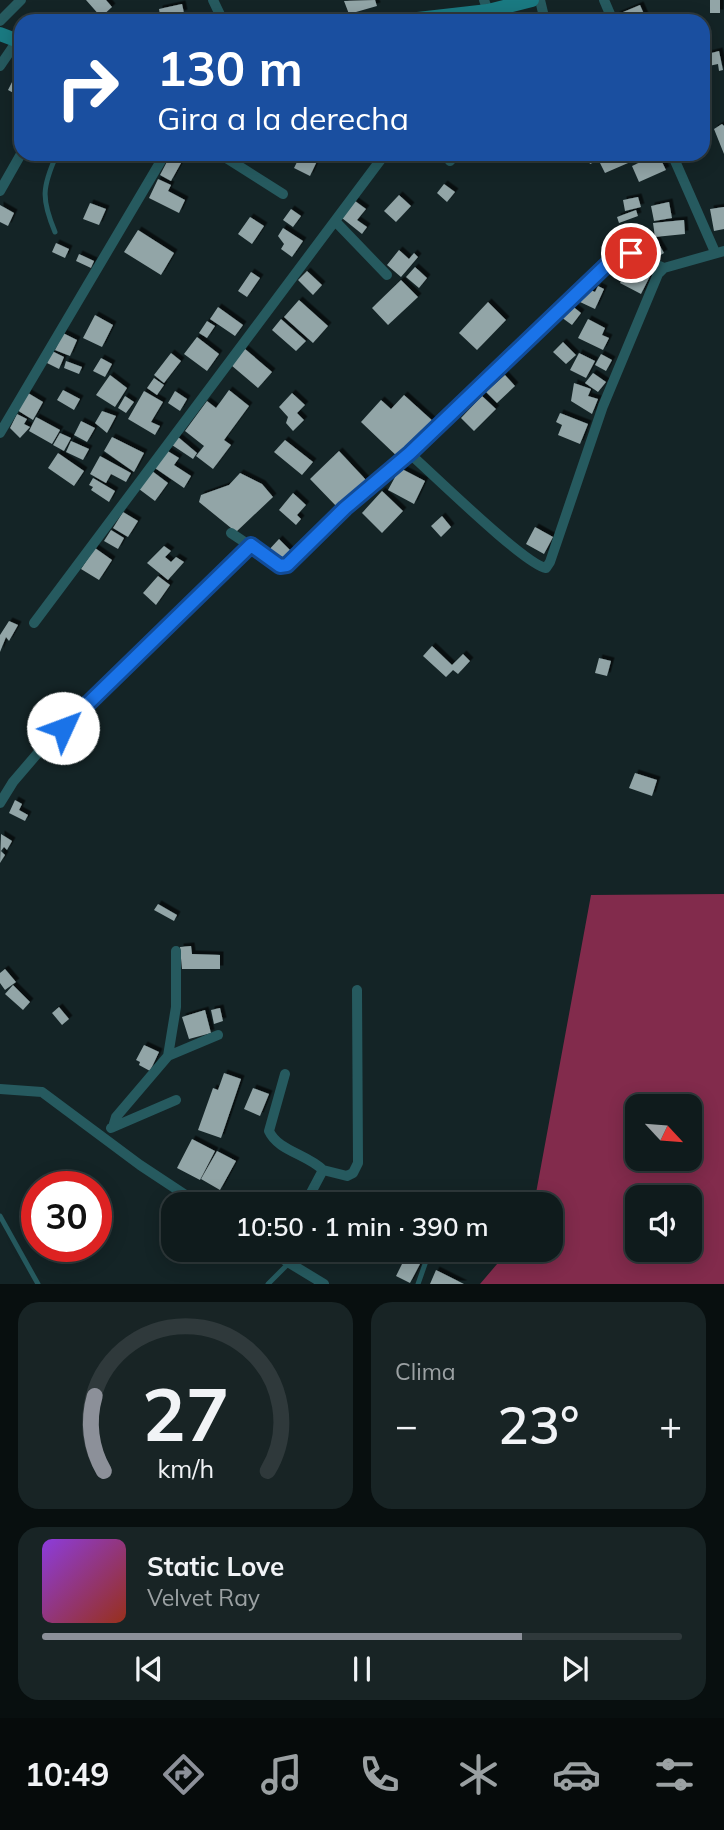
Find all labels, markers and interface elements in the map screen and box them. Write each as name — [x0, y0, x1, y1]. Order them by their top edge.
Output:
text: 130 m — [157, 37, 303, 98]
icon: right — [42, 42, 133, 133]
text: Gira a la derecha — [157, 98, 409, 138]
pin — [601, 223, 661, 283]
icon: arrive — [612, 234, 650, 272]
position arrow — [26, 691, 100, 765]
north arrow — [625, 1094, 702, 1171]
map controls — [625, 1094, 702, 1262]
speed limit sign: 30 — [21, 1171, 112, 1262]
button: sound — [625, 1185, 702, 1262]
text: 10:50 · 1 min · 390 m — [235, 1210, 489, 1243]
text: Clima — [395, 1357, 456, 1386]
text: 27 — [142, 1369, 229, 1460]
text: 23° — [498, 1392, 579, 1457]
text: − — [395, 1401, 418, 1449]
text: + — [659, 1401, 682, 1449]
text: km/h — [157, 1453, 214, 1484]
text: Static Love — [147, 1550, 284, 1583]
text: Velvet Ray — [147, 1583, 260, 1612]
icon: previous — [130, 1650, 168, 1688]
icon: pause — [343, 1650, 381, 1688]
icon: next — [556, 1650, 594, 1688]
icon: directions — [159, 1750, 208, 1799]
icon: music — [257, 1750, 306, 1799]
icon: phone — [355, 1750, 404, 1799]
icon: climate — [454, 1750, 503, 1799]
icon: car — [552, 1750, 601, 1799]
icon: filters — [650, 1750, 699, 1799]
text: 10:49 — [25, 1754, 109, 1794]

